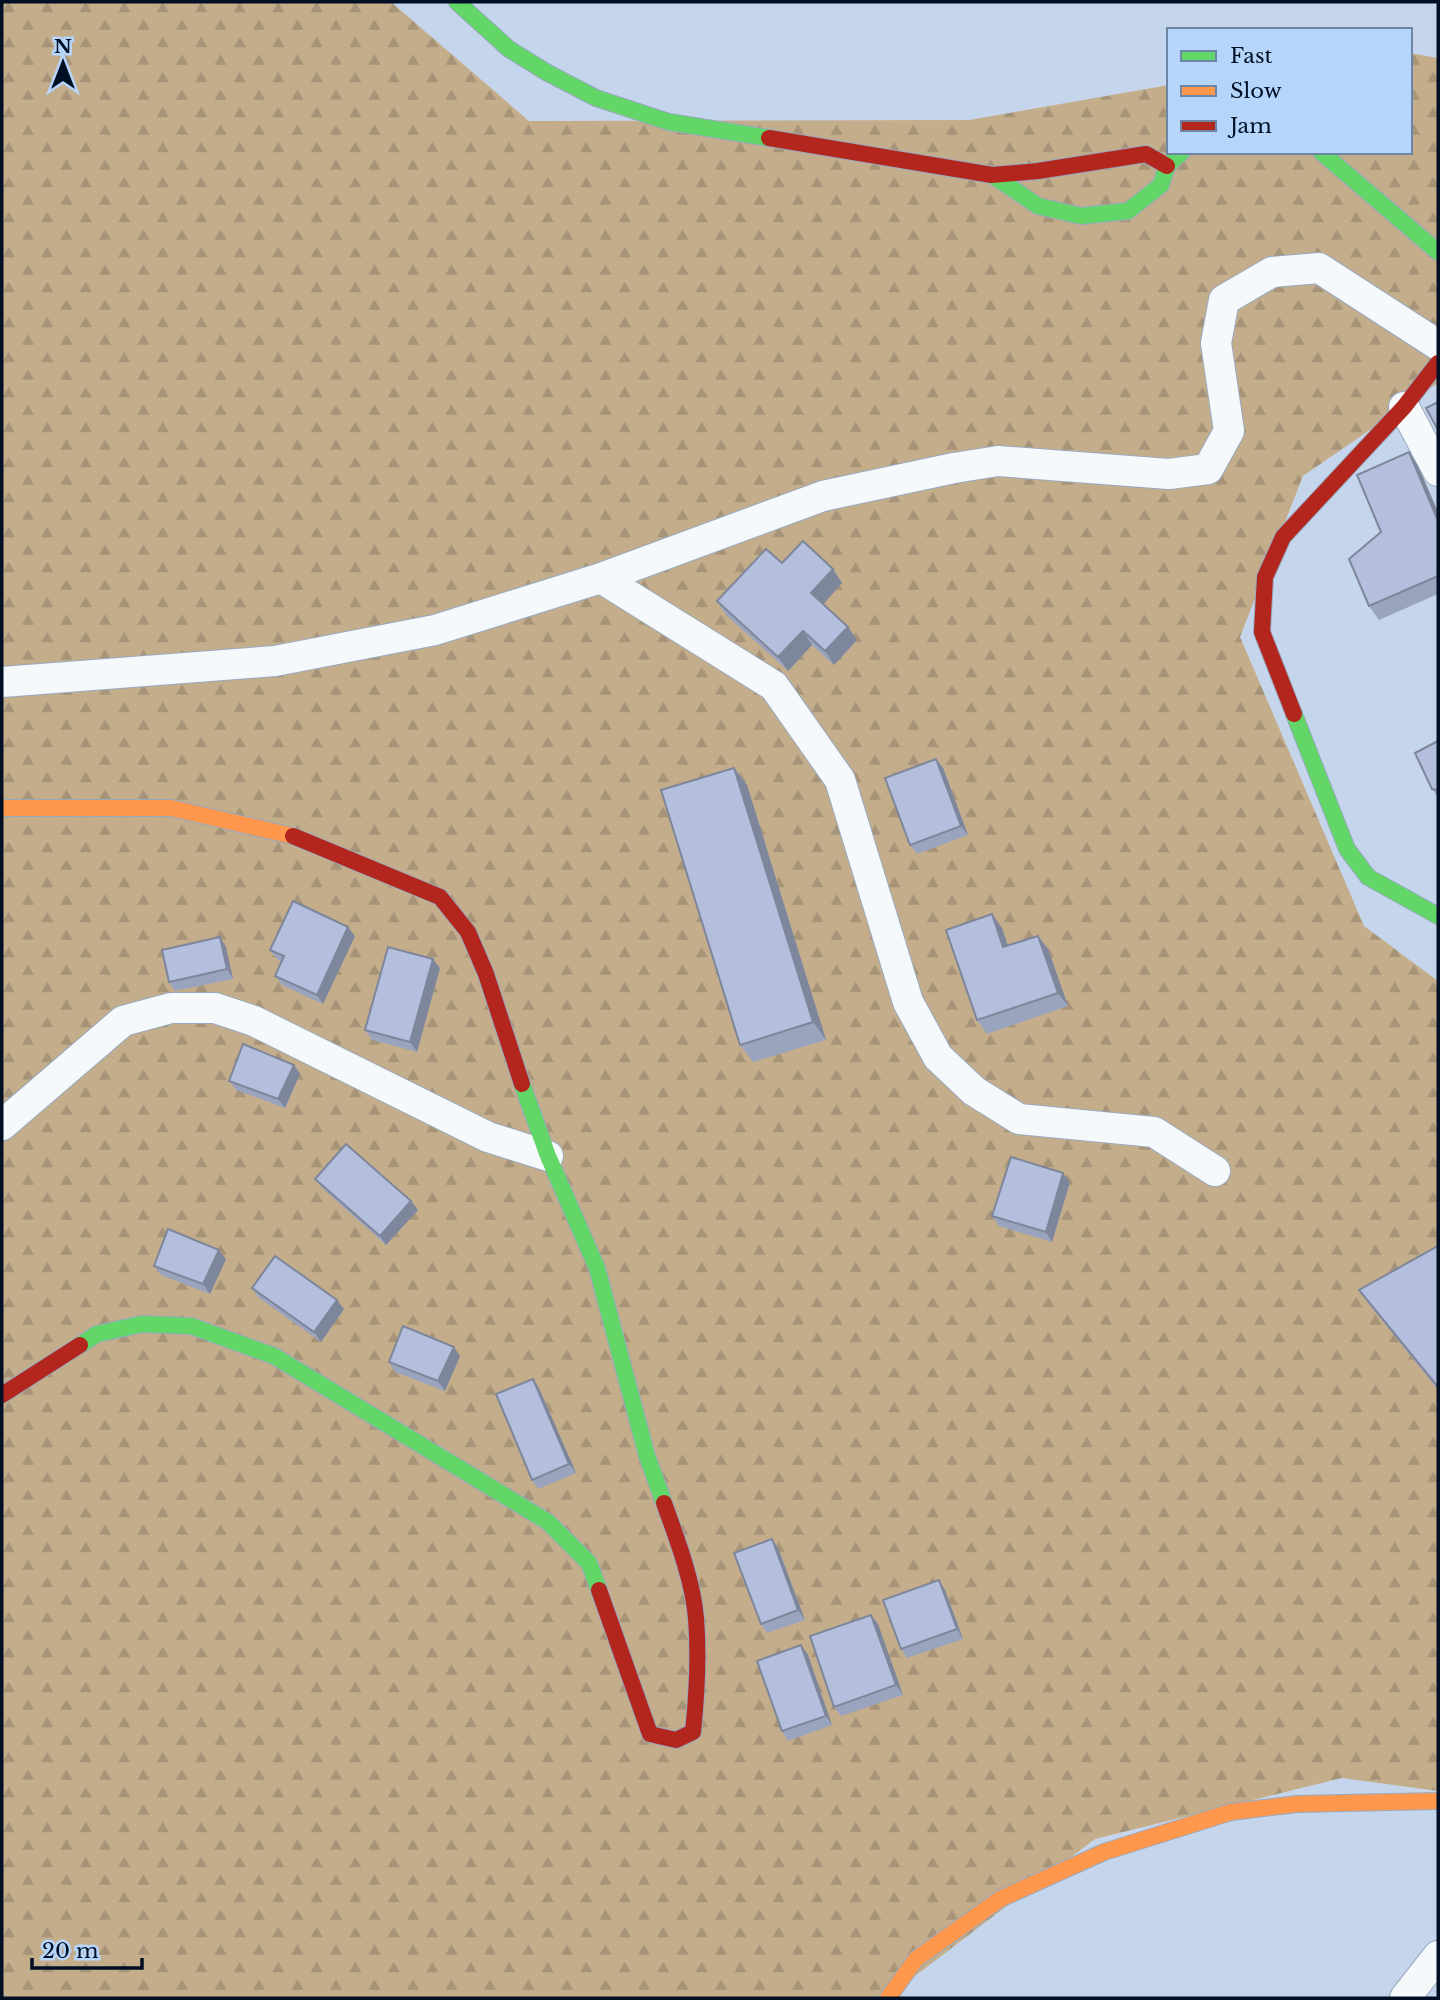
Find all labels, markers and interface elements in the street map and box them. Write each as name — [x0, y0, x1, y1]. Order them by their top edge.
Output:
north arrow — [28, 28, 98, 98]
legend — [1167, 28, 1412, 154]
text: N — [54, 35, 72, 58]
text: Fast — [1230, 43, 1272, 69]
text: Slow — [1230, 78, 1282, 104]
text: Jam — [1227, 113, 1272, 139]
scale bar — [32, 1926, 142, 1970]
text: 20 m — [42, 1938, 99, 1964]

